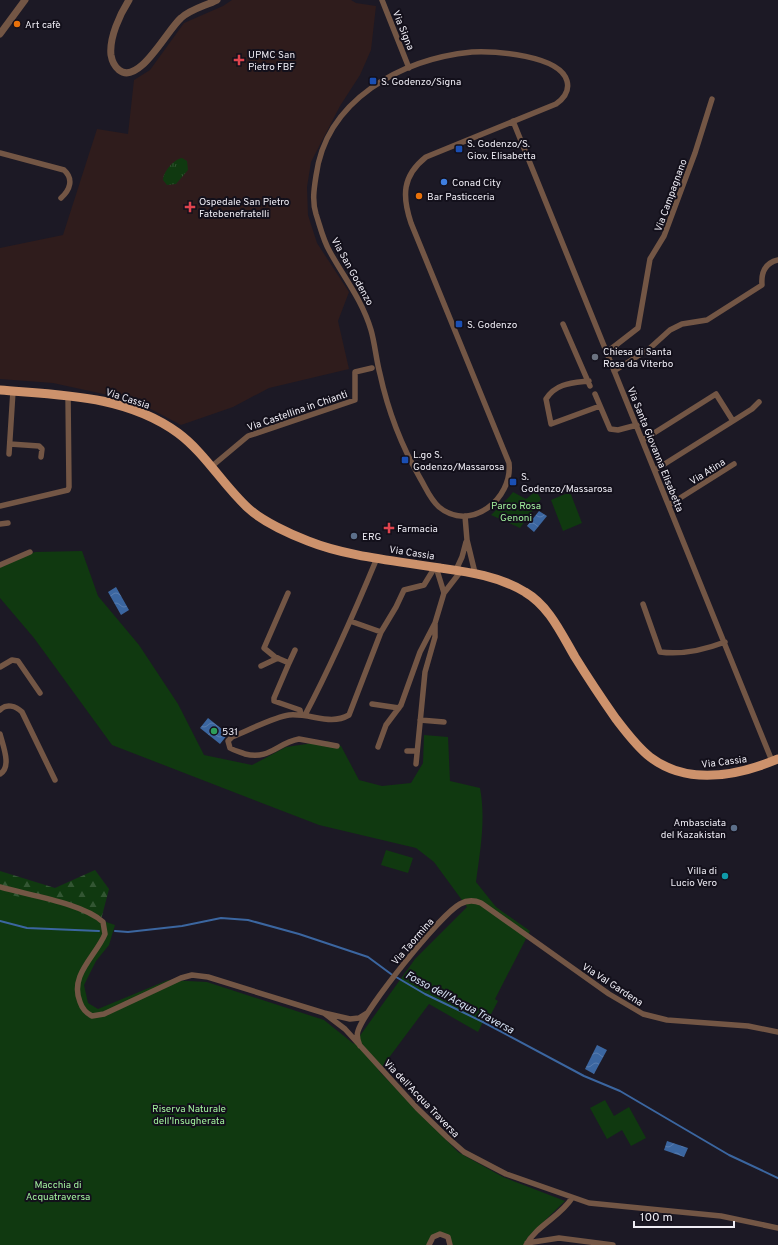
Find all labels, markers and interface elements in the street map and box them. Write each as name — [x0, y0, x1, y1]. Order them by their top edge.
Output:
street label: Via Signa — [389, 9, 416, 52]
marker: Art cafè — [12, 19, 22, 29]
place label: Art cafè — [25, 19, 61, 32]
place label: UPMC San Pietro FBF — [248, 49, 295, 74]
marker: UPMC San Pietro FBF — [233, 54, 245, 66]
marker: S. Godenzo/Signa — [368, 76, 378, 86]
place label: S. Godenzo/Signa — [381, 76, 461, 89]
place label: S. Godenzo/S. Giov. Elisabetta — [467, 138, 536, 163]
marker: S. Godenzo/S. Giov. Elisabetta — [454, 144, 464, 154]
street label: Via Campagnano — [652, 157, 691, 234]
marker: Conad City — [439, 177, 449, 187]
place label: Conad City — [452, 177, 501, 190]
marker: Bar Pasticceria — [414, 191, 424, 201]
place label: Bar Pasticceria — [427, 191, 495, 204]
place label: Ospedale San Pietro Fatebenefratelli — [199, 196, 290, 221]
marker: Ospedale San Pietro Fatebenefratelli — [184, 201, 196, 213]
street label: Via San Godenzo — [328, 235, 376, 308]
marker: S. Godenzo — [454, 319, 464, 329]
place label: S. Godenzo — [467, 319, 518, 332]
place label: Chiesa di Santa Rosa da Viterbo — [603, 346, 674, 371]
marker: Chiesa di Santa Rosa da Viterbo — [590, 352, 600, 362]
street label: Via Santa Giovanna Elisabetta — [624, 385, 686, 514]
street label: Via Cassia — [104, 386, 151, 413]
street label: Via Castellina in Chianti — [246, 388, 349, 435]
place label: L.go S. Godenzo/Massarosa — [413, 449, 504, 474]
marker: L.go S. Godenzo/Massarosa — [400, 455, 410, 465]
street label: Via Atina — [687, 456, 728, 488]
place label: S. Godenzo/Massarosa — [521, 471, 612, 496]
marker: S. Godenzo/Massarosa — [508, 477, 518, 487]
park label: Parco Rosa Genoni — [491, 500, 541, 525]
marker: Farmacia — [384, 523, 394, 533]
place label: Farmacia — [397, 523, 438, 536]
marker: ERG — [349, 531, 359, 541]
place label: ERG — [362, 531, 381, 544]
street label: Via Cassia — [388, 543, 435, 563]
marker: 531 — [209, 726, 219, 736]
place label: 531 — [222, 726, 238, 739]
street label: Via Cassia — [701, 753, 748, 772]
place label: Ambasciata del Kazakistan — [661, 817, 726, 842]
marker: Ambasciata del Kazakistan — [729, 823, 739, 833]
place label: Villa di Lucio Vero — [670, 865, 717, 890]
marker: Villa di Lucio Vero — [720, 871, 730, 881]
street label: Via Taormina — [389, 916, 437, 968]
street label: Via Val Gardena — [579, 961, 645, 1010]
water label: Fosso dell'Acqua Traversa — [403, 968, 517, 1038]
street label: Via dell'Acqua Traversa — [380, 1057, 462, 1141]
park label: Riserva Naturale dell'Insugherata — [152, 1103, 226, 1128]
park label: Macchia di Acquatraversa — [26, 1179, 90, 1204]
scale bar — [634, 1203, 734, 1229]
text: 100 m — [640, 1210, 673, 1226]

